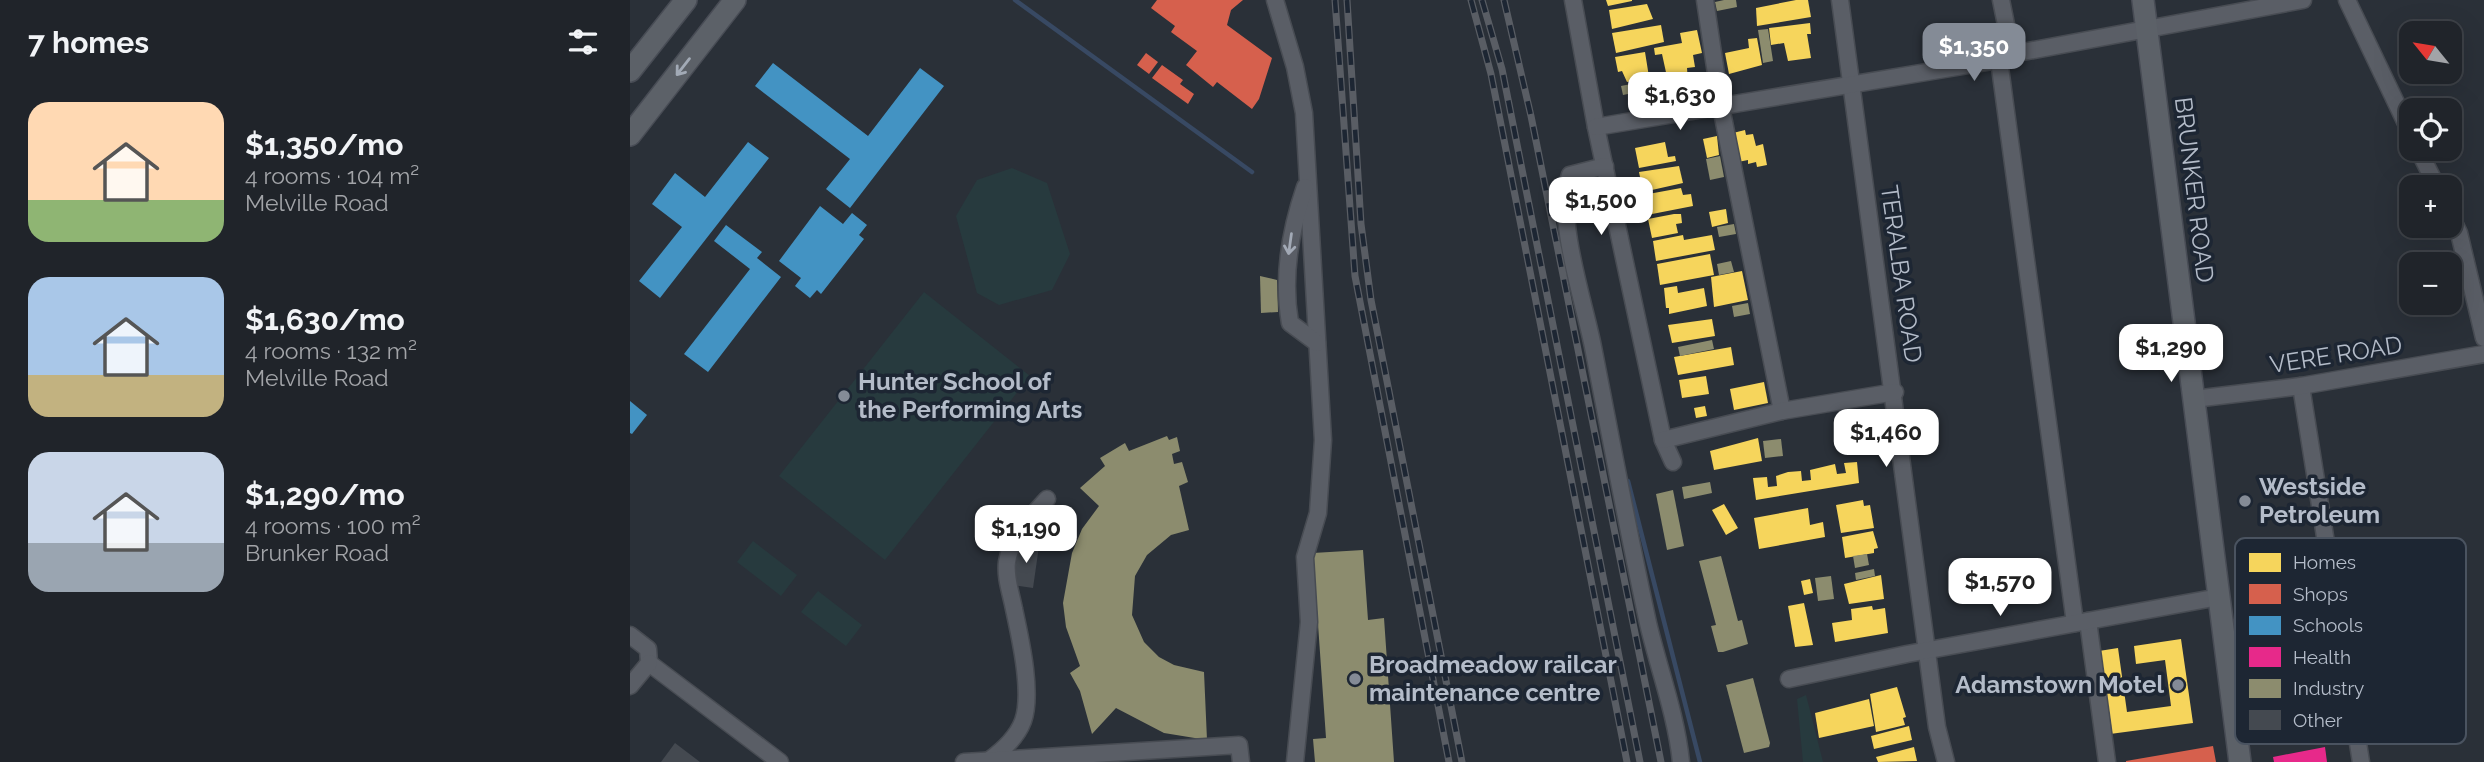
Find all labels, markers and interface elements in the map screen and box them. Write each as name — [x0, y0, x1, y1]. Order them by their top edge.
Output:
north arrow — [2399, 21, 2462, 84]
map controls — [2399, 21, 2462, 315]
icon: filters — [564, 23, 602, 61]
pin: $1,350 — [1917, 24, 2031, 83]
text: 7 homes — [28, 25, 149, 60]
text: $1,350 — [1939, 32, 2009, 59]
one-way arrow — [676, 57, 691, 75]
pin: $1,630 — [1623, 72, 1737, 132]
text: $1,630 — [1644, 81, 1716, 108]
street label: BRUNKER ROAD — [2169, 96, 2220, 284]
button: locate — [2399, 98, 2462, 161]
text: $1,350/mo — [245, 127, 403, 162]
icon: home — [84, 130, 168, 214]
text: 4 rooms · 104 m² — [245, 162, 419, 189]
button: + — [2399, 175, 2462, 238]
pin: $1,500 — [1544, 177, 1658, 237]
street label: TERALBA ROAD — [1875, 183, 1928, 364]
text: $1,500 — [1565, 186, 1637, 213]
text: Melville Road — [245, 189, 389, 216]
one-way arrow — [1284, 232, 1297, 255]
button: − — [2399, 252, 2462, 315]
text: $1,630/mo — [245, 302, 405, 337]
icon: home — [84, 305, 168, 389]
pin: $1,290 — [2114, 324, 2228, 384]
street label: VERE ROAD — [2268, 330, 2404, 379]
text: $1,290 — [2135, 333, 2207, 360]
text: 4 rooms · 132 m² — [245, 337, 417, 364]
text: Melville Road — [245, 364, 389, 391]
place label: Hunter School of the Performing Arts — [858, 367, 1083, 424]
marker: Hunter School of the Performing Arts — [836, 388, 852, 404]
pin: $1,460 — [1829, 410, 1943, 469]
text: $1,460 — [1850, 418, 1922, 445]
place label: Westside Petroleum — [2259, 472, 2380, 529]
text: $1,290/mo — [245, 477, 405, 512]
icon: home — [84, 480, 168, 564]
marker: Westside Petroleum — [2237, 493, 2253, 509]
pin: $1,190 — [969, 505, 1083, 565]
text: 4 rooms · 100 m² — [245, 512, 421, 539]
text: $1,190 — [991, 514, 1061, 541]
legend — [2235, 538, 2466, 744]
text: Brunker Road — [245, 539, 389, 566]
text: Homes — [2293, 551, 2356, 573]
pin: $1,570 — [1943, 558, 2057, 618]
text: $1,570 — [1964, 567, 2036, 594]
text: Shops — [2293, 583, 2348, 605]
text: Schools — [2293, 614, 2363, 636]
text: Health — [2293, 646, 2351, 668]
place label: Broadmeadow railcar maintenance centre — [1369, 650, 1617, 707]
place label: Adamstown Motel — [1955, 670, 2164, 699]
marker: Broadmeadow railcar maintenance centre — [1347, 671, 1363, 687]
marker: Adamstown Motel — [2170, 677, 2186, 693]
text: Industry — [2293, 677, 2364, 699]
text: Other — [2293, 709, 2343, 731]

